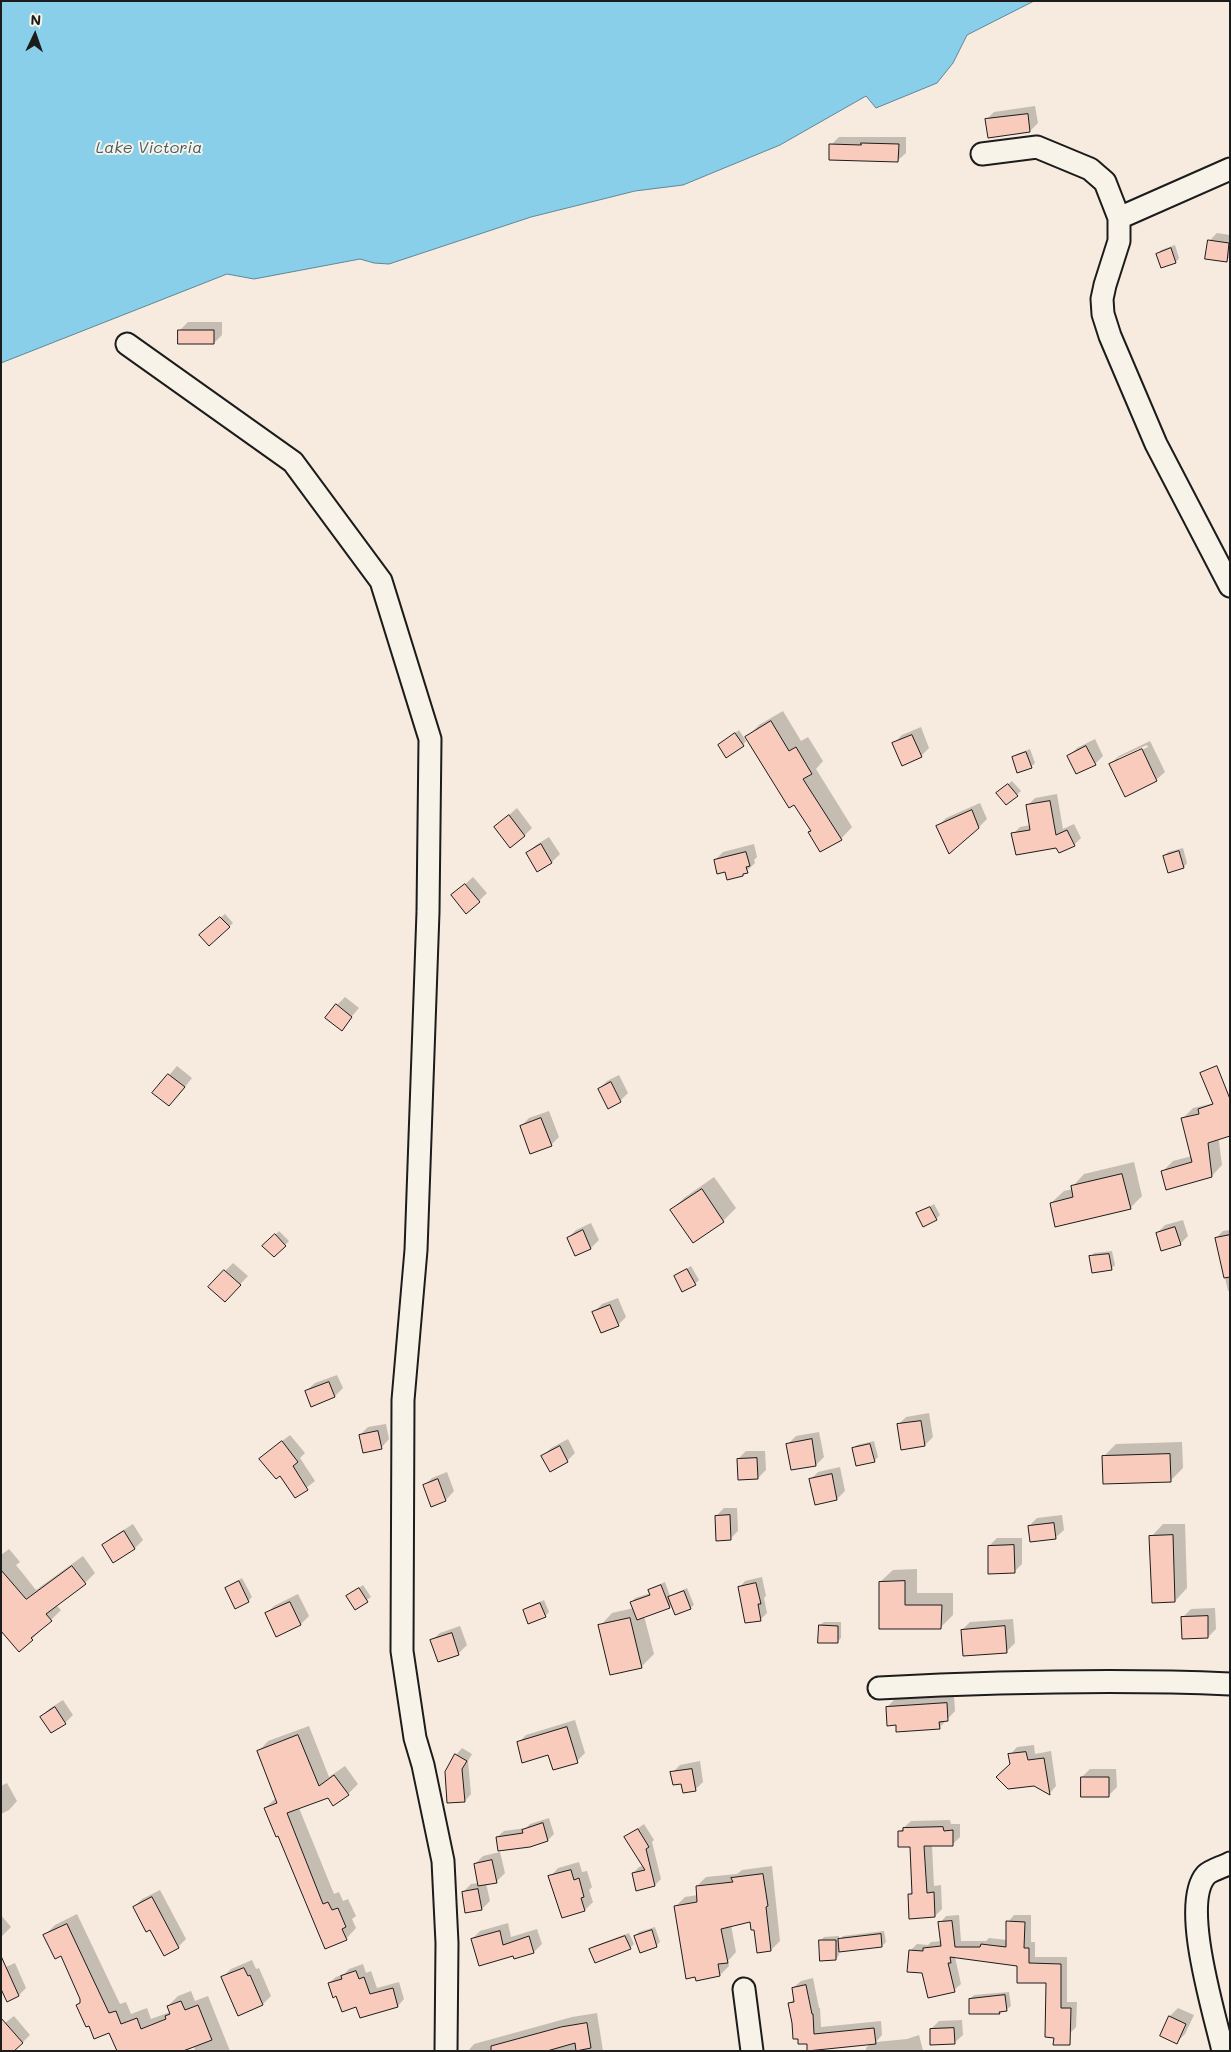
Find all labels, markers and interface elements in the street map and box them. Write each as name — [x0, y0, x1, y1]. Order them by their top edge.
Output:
north arrow — [10, 10, 60, 60]
text: N — [30, 10, 42, 29]
water label: Lake Victoria — [96, 138, 202, 158]

